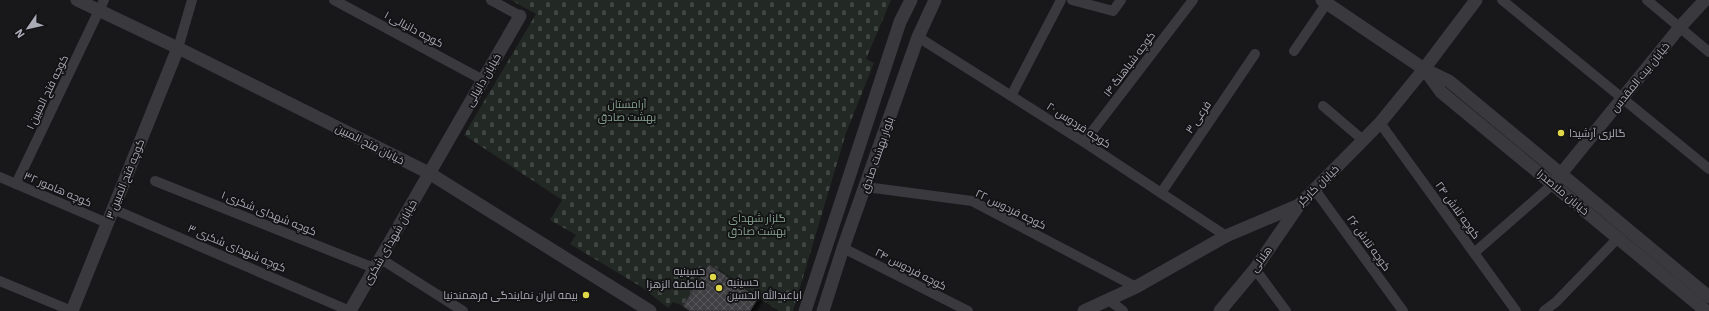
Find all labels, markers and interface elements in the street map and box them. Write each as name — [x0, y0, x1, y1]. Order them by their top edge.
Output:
north arrow — [8, 8, 48, 48]
street label: کوچه دانیالی ۱ — [382, 8, 446, 50]
text: N — [12, 26, 28, 41]
street label: کوچه شباهنگ ۱۴ — [1100, 28, 1158, 99]
street label: خیابان بیت المقدس — [1607, 39, 1673, 115]
street label: خیابان دانیالی — [462, 51, 504, 109]
street label: کوچه فتح المبین ۱ — [23, 52, 72, 132]
park label: آرامستان بهشت صادق — [598, 97, 656, 124]
street label: فرعی ۳ — [1182, 98, 1214, 136]
street label: کوچه فردوس ۲۰ — [1044, 99, 1114, 151]
street label: بلوار بهشت صادق — [857, 115, 897, 195]
street label: خیابان فتح المبین — [333, 121, 407, 168]
place label: گالری آرشیدا — [1569, 126, 1625, 140]
marker: گالری آرشیدا — [1556, 128, 1566, 138]
street label: کوچه فتح المبین ۳ — [103, 137, 148, 222]
street label: خیابان کارگر — [1294, 162, 1342, 209]
street label: خیابان ملاصدرا — [1534, 166, 1592, 218]
street label: کوچه هامور ۳۲ — [22, 168, 94, 210]
street label: کوچه تلاش ۲۴ — [1432, 179, 1484, 242]
street label: کوچه فردوس ۲۲ — [973, 186, 1049, 232]
street label: کوچه شهدای شکری ۱ — [219, 188, 319, 239]
street label: خیابان شهدای شکری — [360, 197, 420, 287]
park label: گلزار شهدای بهشت صادق — [728, 211, 786, 238]
street label: کوچه تلاش ۲۶ — [1344, 212, 1394, 274]
street label: کوچه شهدای شکری ۳ — [186, 221, 288, 275]
street label: هلالی — [1247, 243, 1275, 275]
street label: کوچه فردوس ۲۴ — [873, 245, 949, 293]
place label: حسینیه فاطمة الزهزا — [646, 264, 705, 291]
marker: حسینیه فاطمة الزهزا — [708, 272, 718, 282]
place label: حسینیه اباعبدالله الحسین — [727, 275, 802, 302]
marker: حسینیه اباعبدالله الحسین — [714, 283, 724, 293]
place label: بیمه ایران نمایندگی فرهمندنیا — [443, 288, 578, 302]
marker: بیمه ایران نمایندگی فرهمندنیا — [581, 290, 591, 300]

